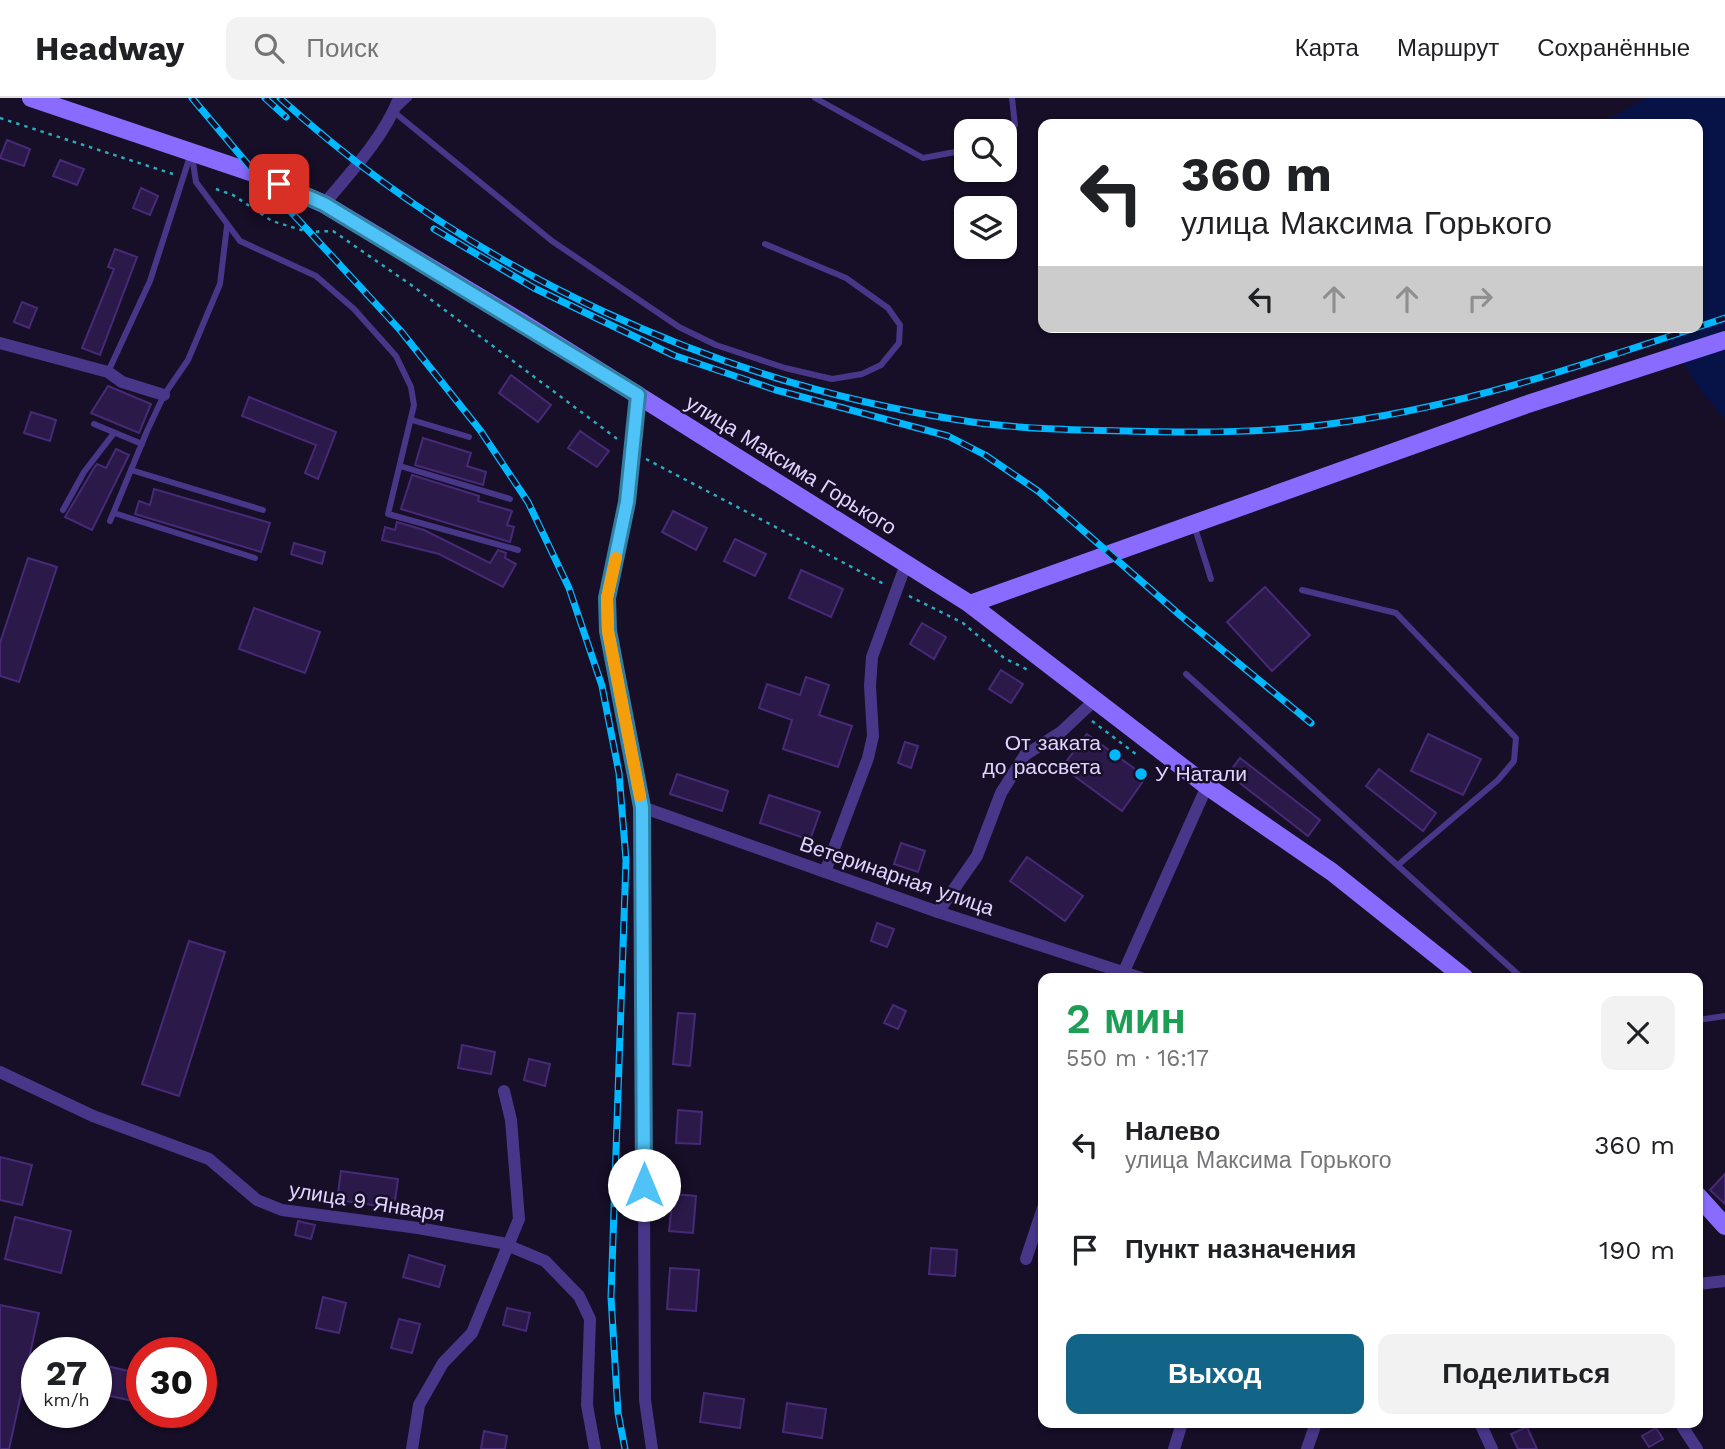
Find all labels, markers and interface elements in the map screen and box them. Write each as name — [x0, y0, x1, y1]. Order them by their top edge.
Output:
search box — [226, 17, 716, 80]
text: Headway — [35, 29, 184, 68]
icon: search — [250, 29, 288, 67]
text: Поиск — [306, 33, 378, 63]
text: Карта — [1295, 34, 1359, 62]
text: Маршрут — [1397, 34, 1499, 62]
text: Сохранённые — [1537, 34, 1690, 62]
map controls — [954, 119, 1017, 259]
button: search — [954, 119, 1017, 182]
text: 360 m — [1181, 145, 1332, 203]
icon: left — [1066, 147, 1157, 238]
pin — [249, 154, 309, 214]
icon: arrive — [260, 165, 298, 203]
button: layers — [954, 196, 1017, 259]
text: улица Максима Горького — [1181, 204, 1552, 242]
icon: left — [1242, 280, 1280, 318]
icon: ahead — [1315, 280, 1353, 318]
icon: ahead — [1388, 280, 1426, 318]
icon: right — [1461, 280, 1499, 318]
street label: улица Максима Горького — [681, 389, 901, 540]
place label: От заката до рассвета — [983, 730, 1101, 779]
marker: От заката до рассвета — [1107, 747, 1123, 763]
place label: У Натали — [1155, 761, 1247, 786]
marker: У Натали — [1133, 766, 1149, 782]
street label: Ветеринарная улица — [797, 831, 998, 921]
text: 2 мин — [1066, 994, 1186, 1043]
button: close — [1601, 996, 1675, 1070]
text: 550 m · 16:17 — [1066, 1045, 1209, 1072]
text: Налево — [1125, 1116, 1220, 1146]
icon: left — [1066, 1126, 1104, 1164]
text: 360 m — [1594, 1130, 1675, 1160]
text: улица Максима Горького — [1125, 1147, 1392, 1174]
position arrow — [607, 1148, 681, 1222]
street label: улица 9 Января — [287, 1177, 447, 1226]
icon: arrive — [1066, 1231, 1104, 1269]
text: Пункт назначения — [1125, 1234, 1356, 1264]
text: 190 m — [1599, 1235, 1675, 1265]
button: Выход — [1066, 1334, 1364, 1414]
button: Поделиться — [1378, 1334, 1675, 1414]
speed limit sign: 30 — [126, 1337, 217, 1428]
text: 27 — [46, 1352, 87, 1394]
text: km/h — [43, 1389, 90, 1410]

